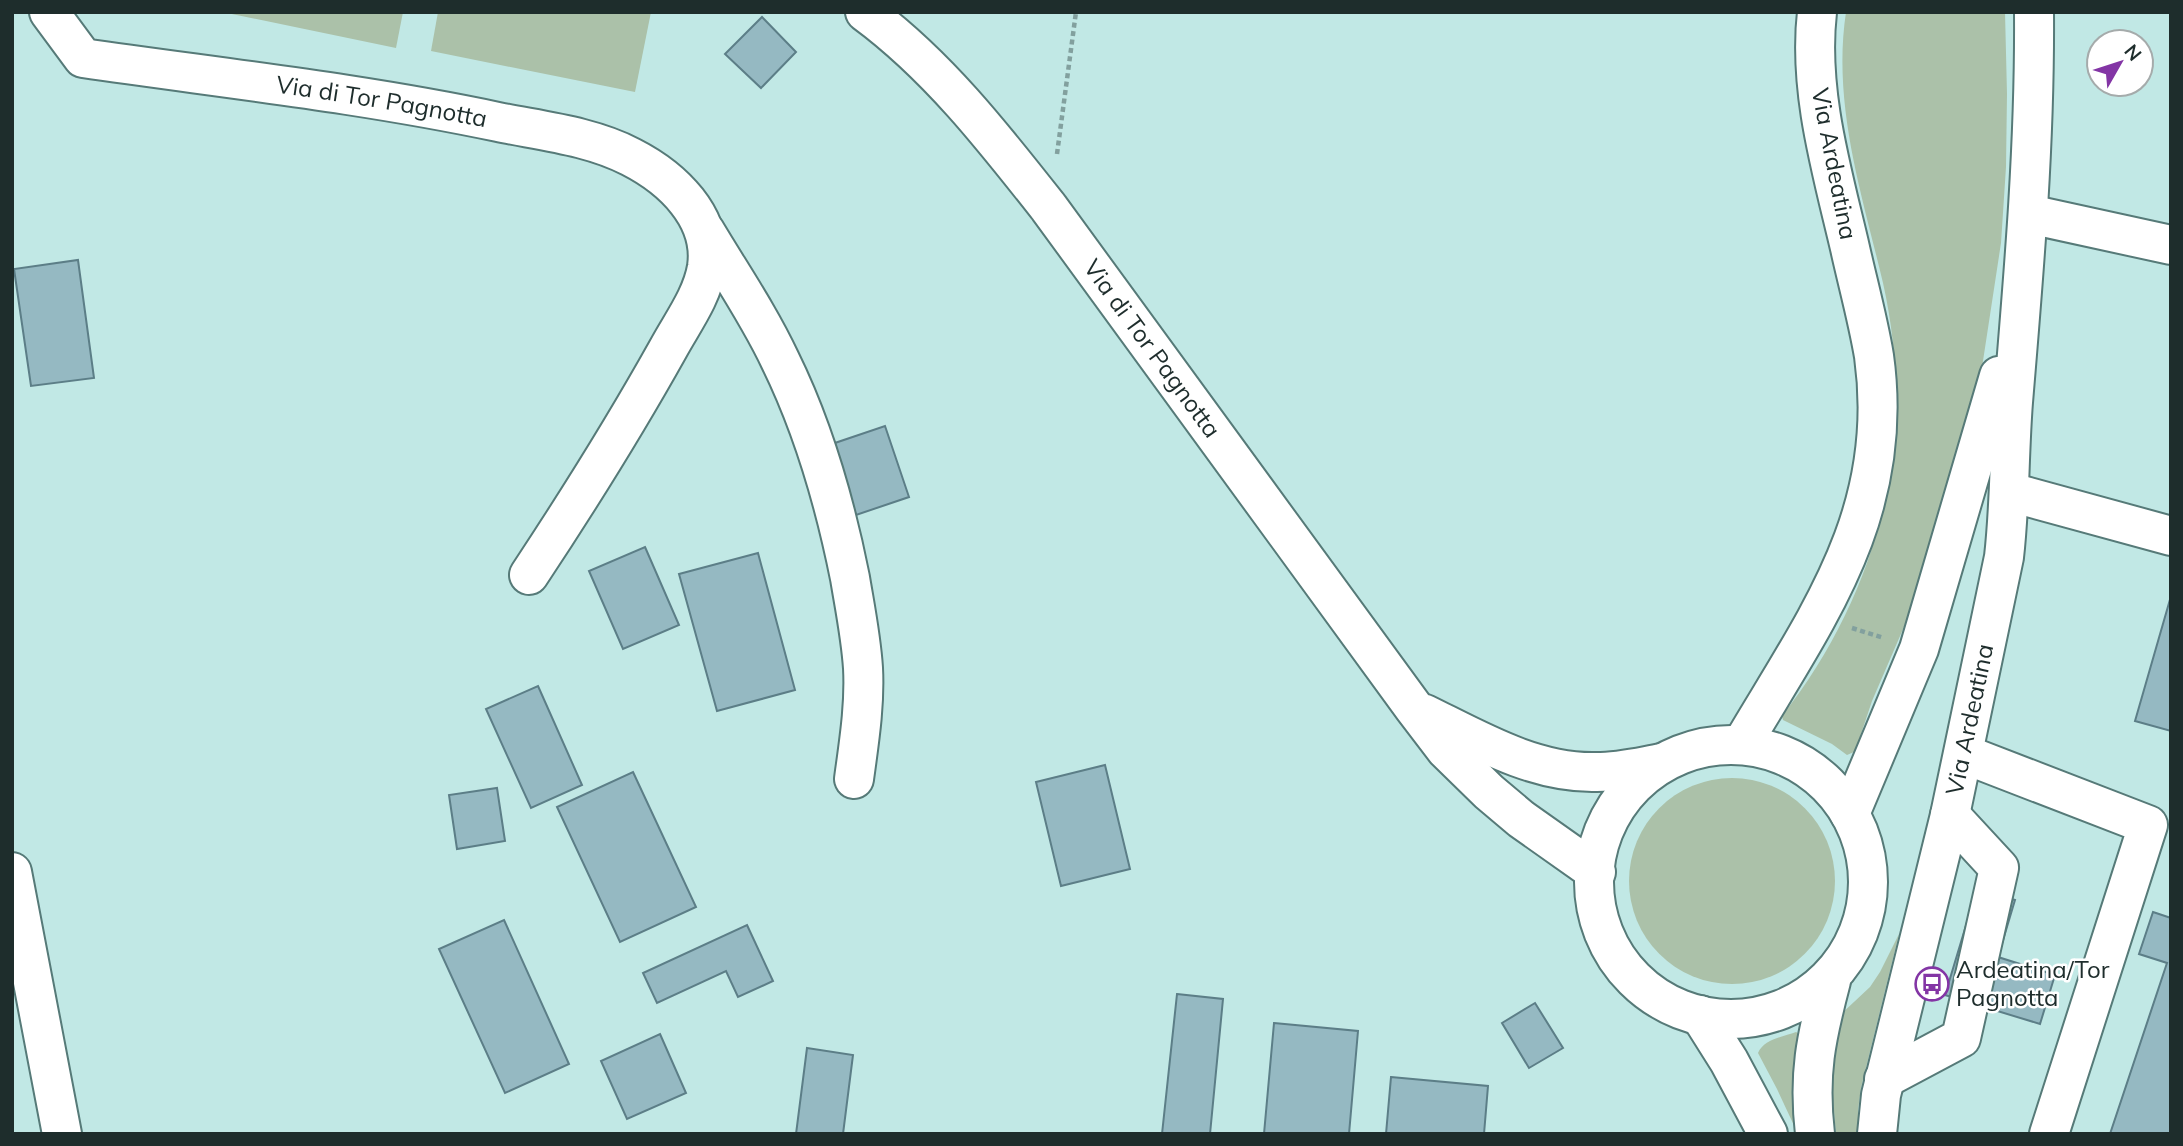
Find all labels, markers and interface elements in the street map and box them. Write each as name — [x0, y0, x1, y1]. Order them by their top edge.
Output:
north arrow — [2085, 28, 2155, 98]
text: N — [2119, 39, 2147, 65]
street label: Via di Tor Pagnotta — [274, 69, 490, 133]
street label: Via Ardeatina — [1806, 85, 1864, 242]
street label: Via di Tor Pagnotta — [1078, 253, 1228, 443]
street label: Via Ardeatina — [1939, 641, 1999, 798]
place label: Ardeatina/Tor Pagnotta — [1956, 954, 2110, 1012]
bus stop icon: Ardeatina/Tor Pagnotta — [1913, 965, 1951, 1003]

